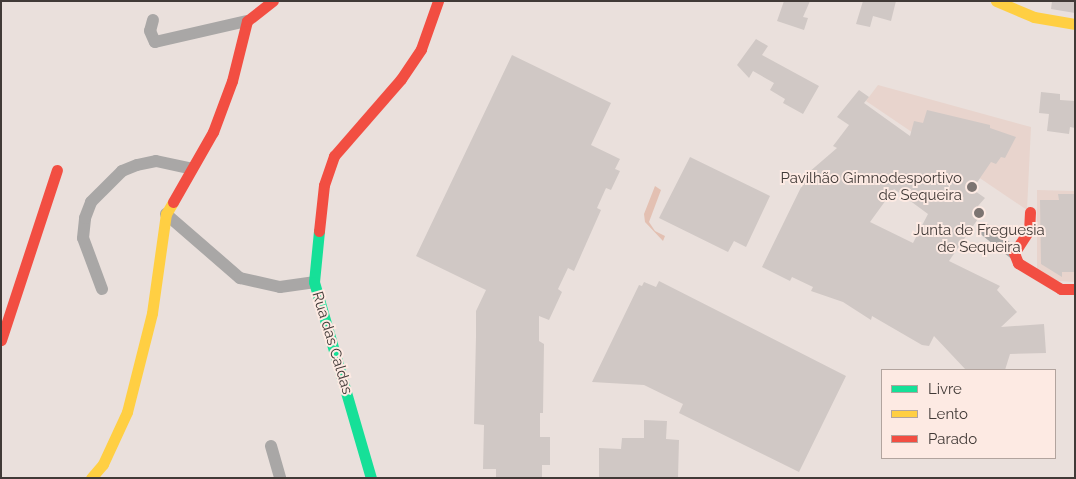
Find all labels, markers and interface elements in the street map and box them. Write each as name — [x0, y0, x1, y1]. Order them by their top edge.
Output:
place label: Pavilhão Gimnodesportivo de Sequeira — [781, 169, 962, 204]
marker: Pavilhão Gimnodesportivo de Sequeira — [966, 181, 978, 193]
marker: Junta de Freguesia de Sequeira — [973, 207, 985, 219]
place label: Junta de Freguesia de Sequeira — [913, 221, 1045, 256]
street label: Rua das Caldas — [308, 289, 356, 397]
legend — [881, 369, 1056, 459]
text: Livre — [928, 380, 962, 398]
text: Lento — [928, 405, 968, 423]
text: Parado — [928, 430, 977, 448]

